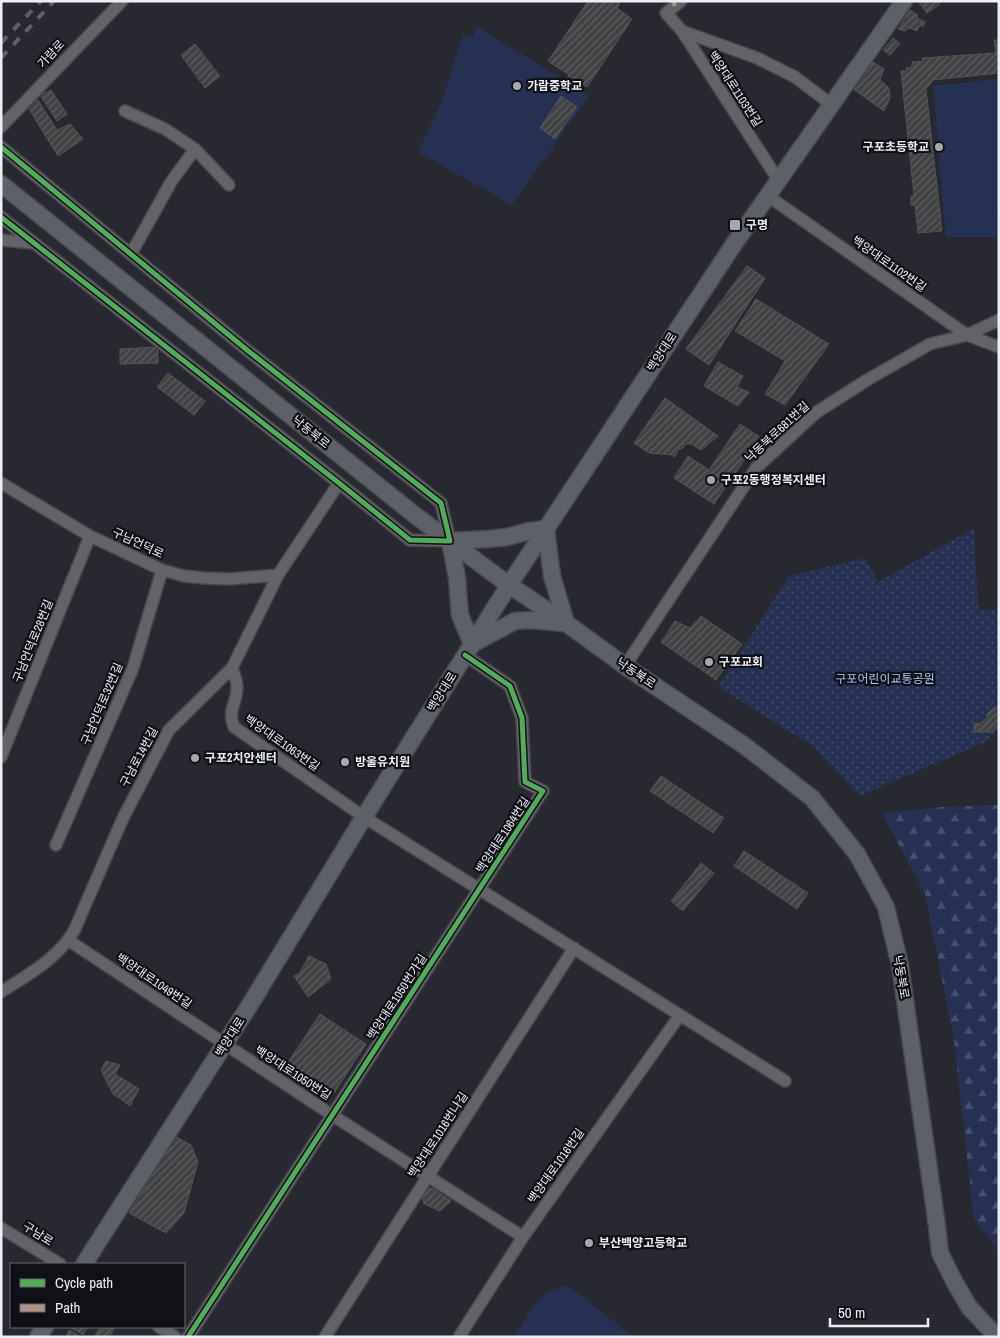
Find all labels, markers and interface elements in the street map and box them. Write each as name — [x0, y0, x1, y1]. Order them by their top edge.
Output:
street label: 가람로 — [34, 36, 68, 72]
street label: 백양대로1103번길 — [704, 48, 766, 130]
place label: 가람중학교 — [527, 78, 582, 94]
marker: 가람중학교 — [511, 80, 523, 92]
place label: 구포초등학교 — [863, 139, 929, 155]
marker: 구포초등학교 — [933, 141, 945, 153]
place label: 구명 — [746, 217, 768, 233]
marker: 구명 — [728, 218, 742, 232]
street label: 백양대로1102번길 — [849, 232, 929, 296]
street label: 백양대로 — [643, 329, 681, 375]
street label: 낙동북로681번길 — [741, 398, 813, 466]
street label: 낙동북로 — [289, 412, 333, 452]
place label: 구포2동행정복지센터 — [721, 472, 826, 488]
marker: 구포2동행정복지센터 — [705, 474, 717, 486]
street label: 구남언덕로 — [110, 524, 166, 562]
street label: 구남언덕로28번길 — [9, 597, 57, 685]
street label: 낙동북로 — [613, 654, 659, 692]
place label: 구포교회 — [719, 654, 763, 670]
marker: 구포교회 — [703, 656, 715, 668]
street label: 구남언덕로32번길 — [77, 660, 127, 748]
street label: 백양대로 — [424, 669, 460, 715]
park label: 구포어린이교통공원 — [835, 671, 935, 687]
street label: 백양대로1063번길 — [241, 711, 323, 775]
street label: 구남로14번길 — [116, 724, 162, 790]
place label: 구포2치안센터 — [205, 750, 277, 766]
marker: 구포2치안센터 — [189, 752, 201, 764]
place label: 방울유치원 — [355, 754, 410, 770]
marker: 방울유치원 — [339, 756, 351, 768]
street label: 백양대로1064번길 — [472, 794, 534, 876]
street label: 백양대로1049번길 — [113, 950, 195, 1012]
street label: 백양대로1050번가길 — [363, 951, 431, 1043]
street label: 낙동북로 — [889, 954, 913, 1000]
street label: 백양대로 — [212, 1014, 248, 1060]
street label: 백양대로1050번길 — [252, 1042, 334, 1104]
street label: 백양대로1016번나길 — [404, 1089, 472, 1181]
street label: 백양대로1016번길 — [524, 1125, 588, 1207]
street label: 구남로 — [20, 1218, 56, 1250]
place label: 부산백양고등학교 — [599, 1235, 687, 1251]
marker: 부산백양고등학교 — [583, 1237, 595, 1249]
legend — [10, 1263, 185, 1328]
text: Cycle path — [55, 1272, 113, 1293]
scale bar — [830, 1296, 928, 1328]
text: Path — [55, 1297, 80, 1318]
text: 50 m — [838, 1302, 865, 1323]

